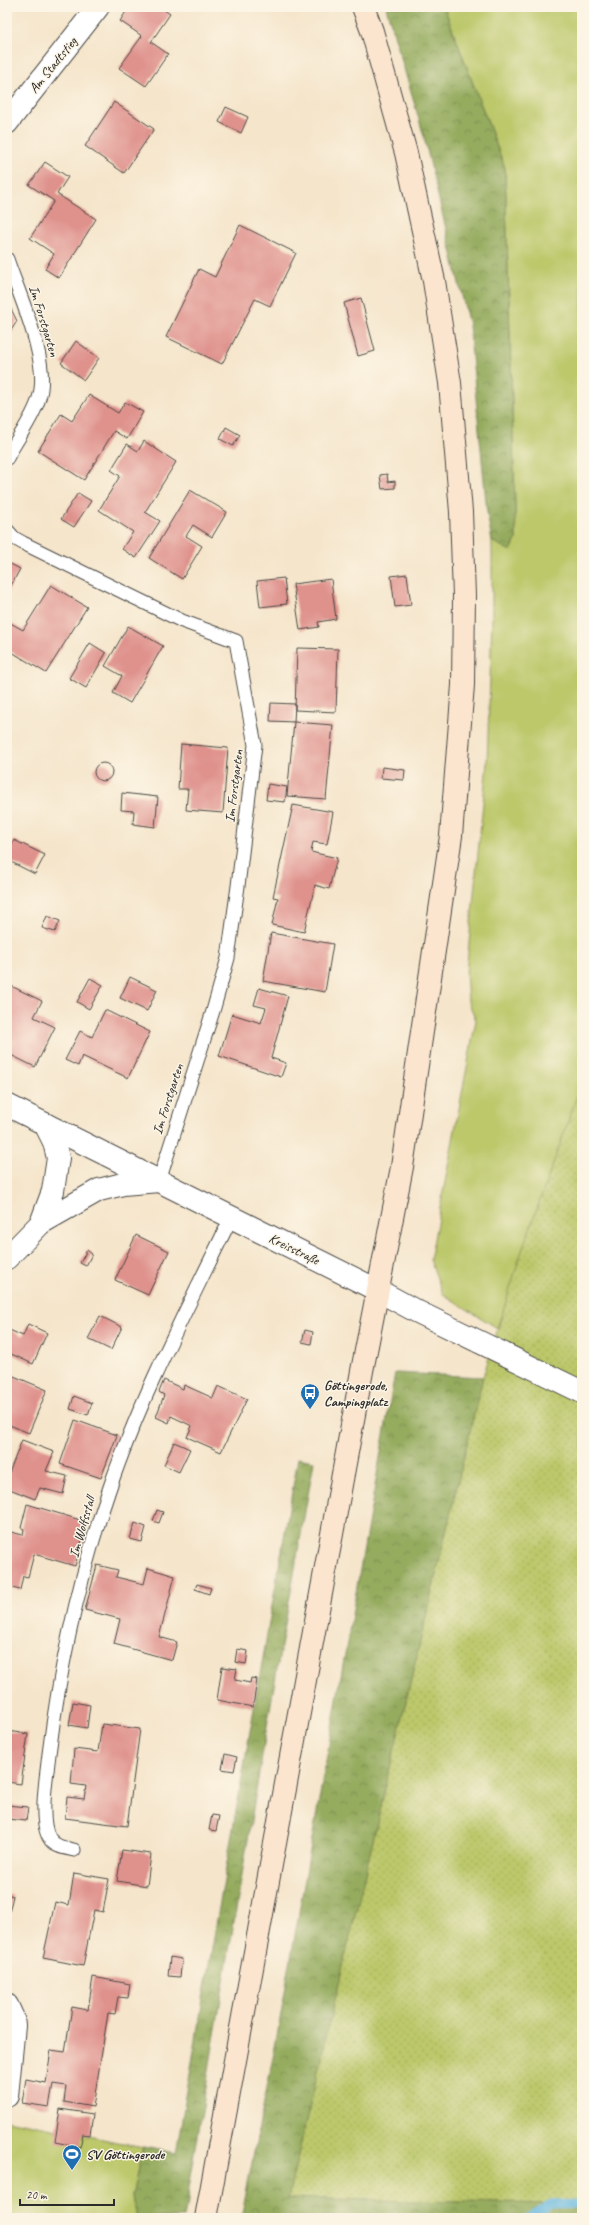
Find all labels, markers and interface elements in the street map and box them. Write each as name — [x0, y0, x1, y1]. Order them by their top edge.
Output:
street label: Am Stadtstieg — [25, 33, 81, 97]
street label: Im Forstgarten — [25, 283, 63, 359]
street label: Im Forstgarten — [221, 748, 247, 823]
street label: Im Forstgarten — [149, 1061, 188, 1137]
street label: Kreisstraße — [266, 1229, 323, 1269]
place label: Göttingerode, Campingplatz — [324, 1377, 389, 1410]
bus stop icon: Göttingerode, Campingplatz — [299, 1382, 321, 1410]
street label: Im Wolfsstall — [65, 1492, 100, 1560]
sports icon: SV Göttingerode — [61, 2143, 83, 2171]
place label: SV Göttingerode — [86, 2146, 166, 2163]
scale bar — [20, 2181, 114, 2207]
text: 20 m — [26, 2187, 48, 2203]

